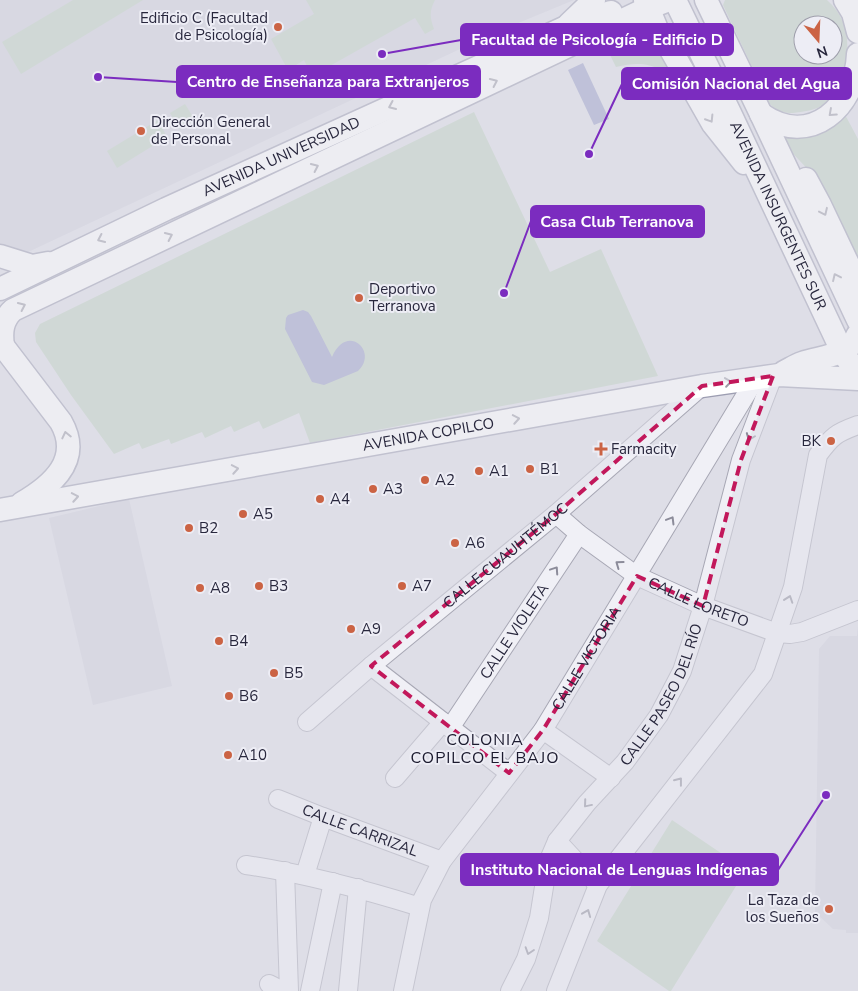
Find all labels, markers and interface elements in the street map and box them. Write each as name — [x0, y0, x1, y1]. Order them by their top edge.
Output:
place label: Edificio C (Facultad de Psicología) — [140, 8, 268, 45]
north arrow — [793, 15, 843, 65]
marker: Edificio C (Facultad de Psicología) — [272, 21, 284, 33]
callout: Facultad de Psicología - Edificio D — [461, 24, 733, 55]
text: Facultad de Psicología - Edificio D — [471, 29, 723, 51]
text: N — [814, 41, 830, 63]
callout: Centro de Enseñanza para Extranjeros — [177, 66, 480, 97]
callout: Comisión Nacional del Agua — [622, 68, 851, 99]
text: Centro de Enseñanza para Extranjeros — [187, 71, 469, 93]
text: Comisión Nacional del Agua — [632, 73, 840, 95]
one-way arrow — [489, 77, 498, 88]
one-way arrow — [388, 99, 397, 110]
one-way arrow — [829, 107, 838, 116]
place label: Dirección General de Personal — [151, 112, 270, 149]
street label: AVENIDA UNIVERSIDAD — [199, 112, 363, 201]
one-way arrow — [704, 114, 714, 123]
street label: AVENIDA INSURGENTES SUR — [725, 118, 831, 313]
marker: Dirección General de Personal — [135, 125, 147, 137]
one-way arrow — [310, 162, 319, 173]
callout: Casa Club Terranova — [531, 206, 704, 237]
one-way arrow — [818, 207, 828, 216]
text: Casa Club Terranova — [540, 211, 694, 233]
one-way arrow — [164, 232, 173, 243]
one-way arrow — [97, 233, 106, 243]
one-way arrow — [833, 273, 843, 282]
place label: Deportivo Terranova — [369, 279, 436, 316]
marker: Deportivo Terranova — [353, 292, 365, 304]
one-way arrow — [17, 302, 26, 312]
one-way arrow — [724, 377, 732, 388]
street label: AVENIDA COPILCO — [361, 413, 496, 456]
one-way arrow — [512, 414, 520, 424]
one-way arrow — [61, 431, 72, 440]
place label: BK — [801, 431, 822, 451]
one-way arrow — [746, 433, 756, 441]
marker: BK — [825, 435, 837, 447]
place label: Farmacity — [611, 439, 677, 459]
marker: Farmacity — [595, 443, 607, 455]
place label: B1 — [540, 459, 559, 479]
place label: A1 — [489, 461, 509, 481]
marker: B1 — [524, 463, 536, 475]
one-way arrow — [231, 464, 240, 474]
marker: A1 — [473, 465, 485, 477]
place label: A2 — [435, 470, 455, 490]
marker: A2 — [419, 474, 431, 486]
place label: A3 — [383, 479, 403, 499]
marker: A3 — [367, 483, 379, 495]
place label: A4 — [330, 489, 350, 509]
one-way arrow — [71, 492, 80, 503]
marker: A4 — [314, 493, 326, 505]
street label: CALLE CUAUHTÉMOC — [439, 498, 572, 613]
place label: A5 — [253, 504, 273, 524]
marker: A5 — [237, 508, 249, 520]
one-way arrow — [664, 516, 674, 525]
place label: B2 — [199, 518, 218, 538]
marker: B2 — [183, 522, 195, 534]
place label: A6 — [465, 533, 485, 553]
marker: A6 — [449, 537, 461, 549]
one-way arrow — [616, 561, 625, 569]
one-way arrow — [549, 567, 558, 576]
street label: CALLE LORETO — [645, 572, 752, 632]
place label: B3 — [269, 576, 288, 596]
place label: A7 — [412, 576, 432, 596]
place label: A8 — [210, 578, 230, 598]
marker: B3 — [253, 580, 265, 592]
marker: A7 — [396, 580, 408, 592]
street label: CALLE VIOLETA — [475, 580, 553, 683]
marker: A8 — [194, 582, 206, 594]
one-way arrow — [783, 595, 793, 604]
street label: CALLE VICTORIA — [547, 602, 626, 714]
place label: A9 — [361, 619, 381, 639]
street label: CALLE PASEO DEL RÍO — [615, 621, 707, 770]
marker: A9 — [345, 623, 357, 635]
place label: B4 — [229, 631, 248, 651]
marker: B4 — [213, 635, 225, 647]
place label: B5 — [284, 663, 303, 683]
marker: B5 — [268, 667, 280, 679]
place label: B6 — [239, 686, 258, 706]
marker: B6 — [223, 690, 235, 702]
district label: COLONIA COPILCO EL BAJO — [410, 729, 560, 769]
place label: A10 — [238, 745, 267, 765]
marker: A10 — [222, 749, 234, 761]
one-way arrow — [673, 777, 682, 786]
one-way arrow — [585, 798, 593, 807]
street label: CALLE CARRIZAL — [299, 800, 421, 861]
callout: Instituto Nacional de Lenguas Indígenas — [461, 854, 778, 885]
text: Instituto Nacional de Lenguas Indígenas — [470, 859, 768, 881]
place label: La Taza de los Sueños — [746, 890, 819, 927]
marker: La Taza de los Sueños — [823, 903, 835, 915]
one-way arrow — [580, 909, 591, 918]
one-way arrow — [524, 947, 534, 955]

